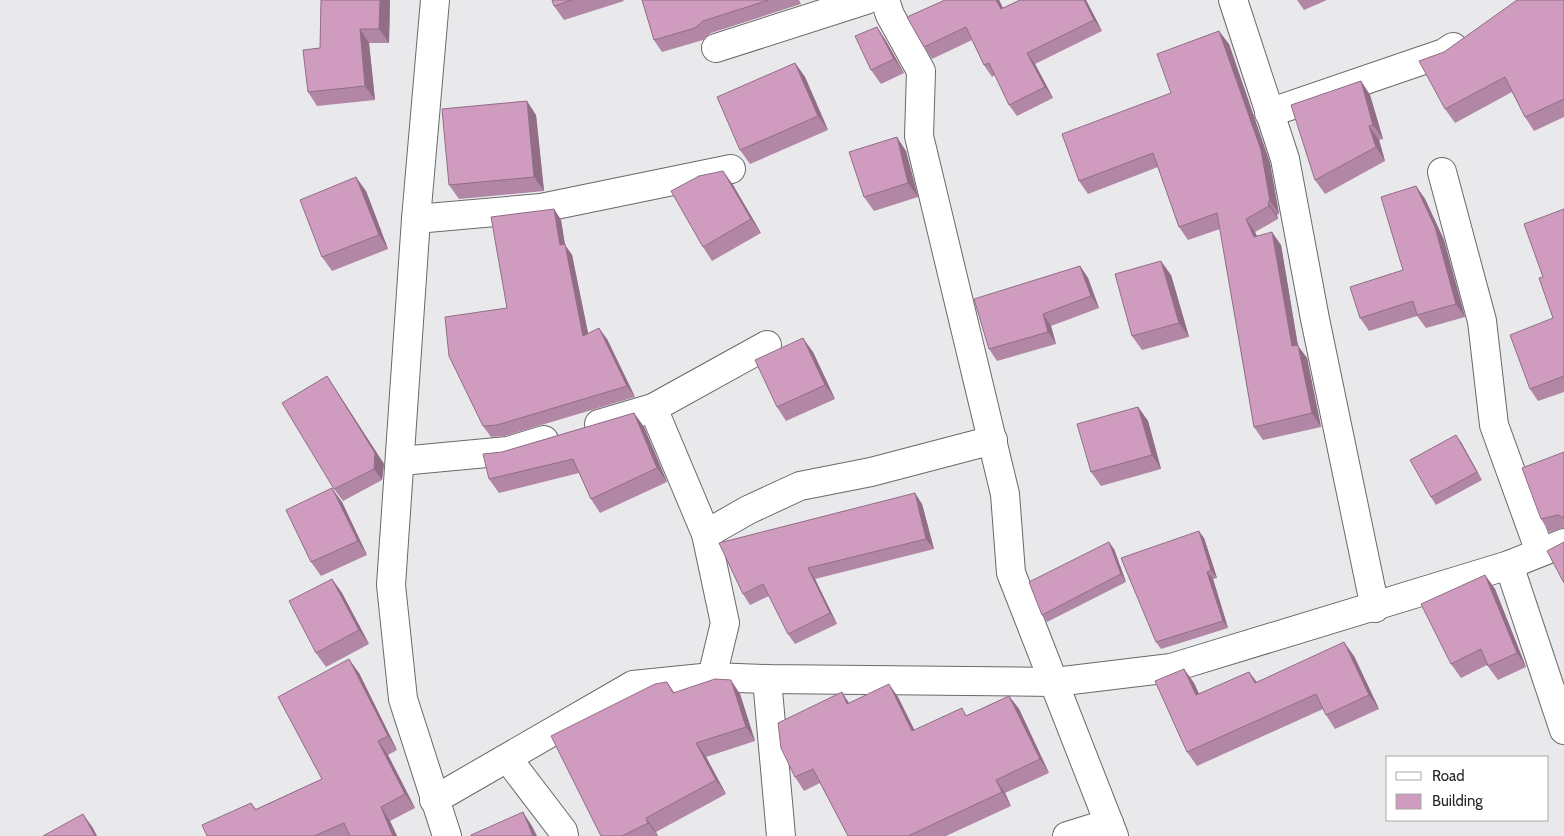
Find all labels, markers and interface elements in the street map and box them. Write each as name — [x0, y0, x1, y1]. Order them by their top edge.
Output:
legend — [1386, 756, 1549, 821]
text: Road — [1432, 767, 1465, 785]
text: Building — [1432, 792, 1483, 810]

